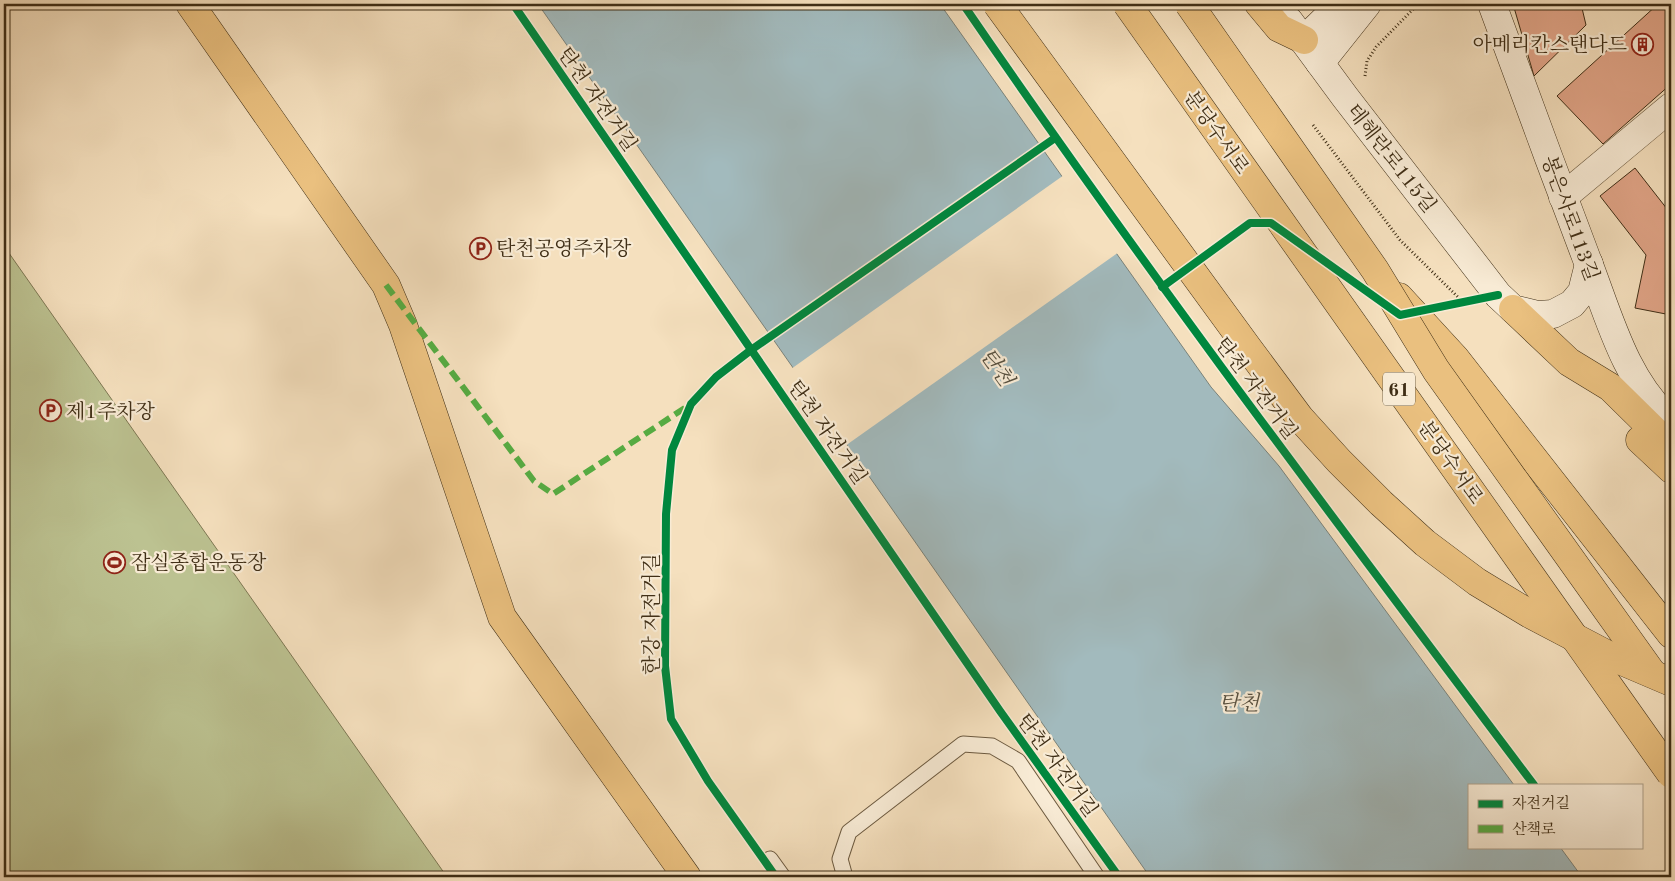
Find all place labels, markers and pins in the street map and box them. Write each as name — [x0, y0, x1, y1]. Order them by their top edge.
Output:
building icon: 아메리칸스탠다드 — [1631, 32, 1655, 56]
place label: 아메리칸스탠다드 — [1472, 34, 1627, 56]
parking icon: 탄천공영주차장 — [468, 236, 492, 260]
place label: 탄천공영주차장 — [496, 238, 632, 260]
parking icon: 제1주차장 — [38, 399, 62, 423]
place label: 제1주차장 — [66, 401, 156, 423]
sports icon: 잠실종합운동장 — [103, 550, 127, 574]
place label: 잠실종합운동장 — [131, 552, 267, 574]

